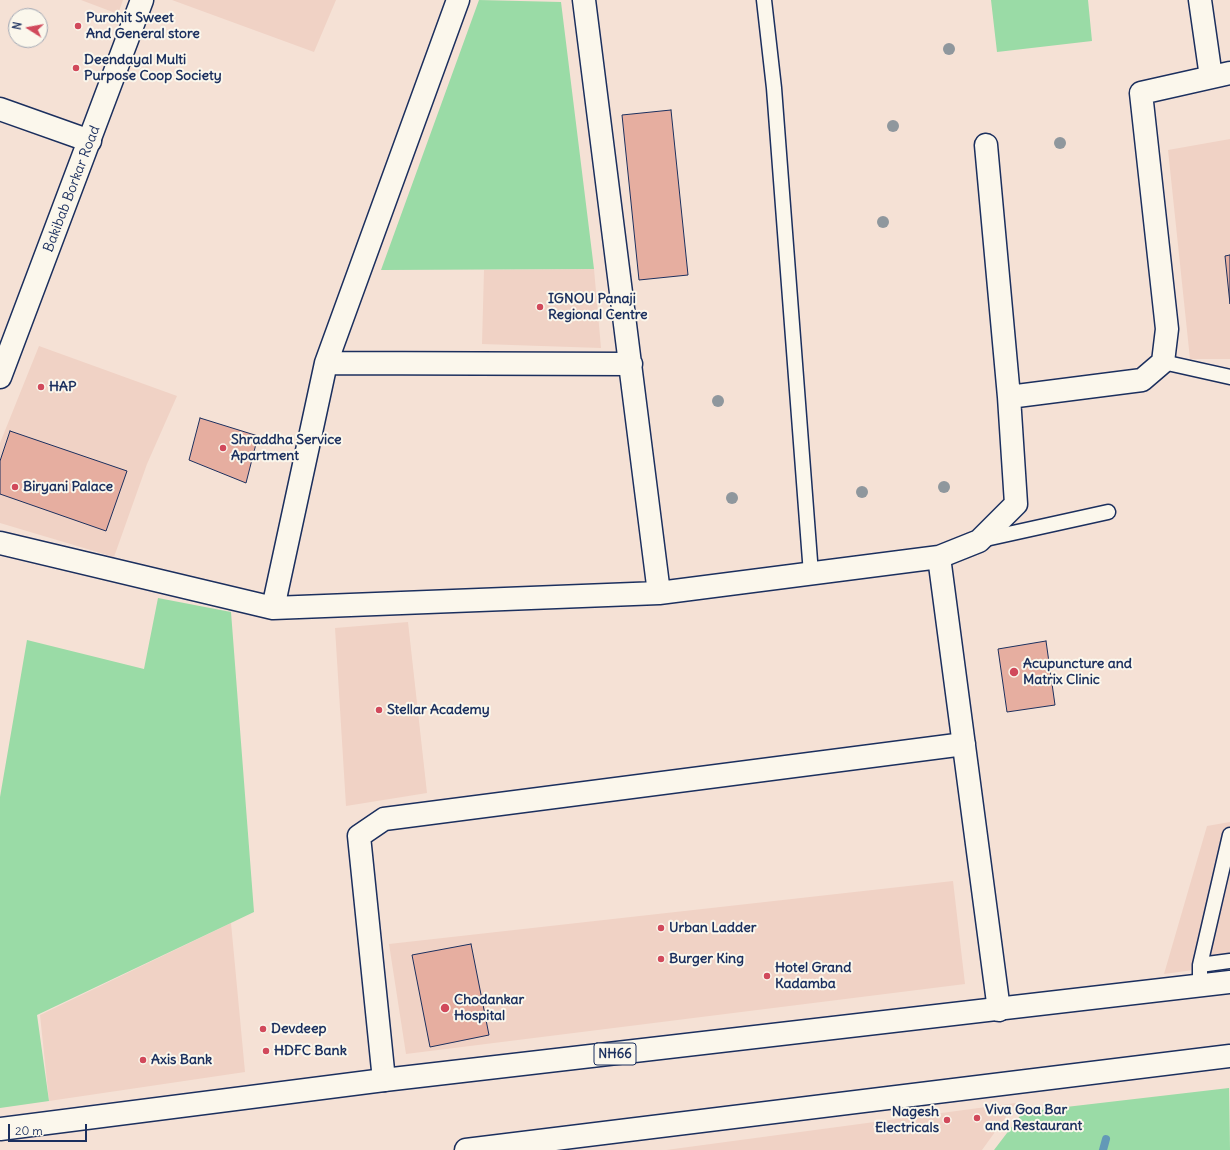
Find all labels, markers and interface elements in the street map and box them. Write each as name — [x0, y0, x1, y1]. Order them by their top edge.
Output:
north arrow — [8, 8, 48, 48]
place label: Purohit Sweet And General store — [86, 10, 200, 42]
text: N — [10, 21, 25, 31]
marker: Purohit Sweet And General store — [73, 21, 83, 31]
place label: Deendayal Multi Purpose Coop Society — [84, 52, 222, 84]
marker: Deendayal Multi Purpose Coop Society — [71, 63, 81, 73]
street label: Bakibab Borkar Road — [40, 123, 104, 255]
place label: IGNOU Panaji Regional Centre — [548, 291, 647, 324]
marker: IGNOU Panaji Regional Centre — [535, 302, 545, 312]
place label: HAP — [49, 379, 76, 395]
marker: HAP — [36, 382, 46, 392]
place label: Shraddha Service Apartment — [231, 432, 342, 464]
marker: Shraddha Service Apartment — [218, 443, 228, 453]
place label: Biryani Palace — [23, 479, 113, 495]
marker: Biryani Palace — [10, 482, 20, 492]
place label: Acupuncture and Matrix Clinic — [1023, 656, 1132, 688]
marker: Acupuncture and Matrix Clinic — [1008, 666, 1020, 678]
place label: Stellar Academy — [387, 702, 490, 718]
marker: Stellar Academy — [374, 705, 384, 715]
place label: Urban Ladder — [669, 920, 756, 936]
marker: Urban Ladder — [656, 923, 666, 933]
place label: Burger King — [669, 951, 744, 967]
marker: Burger King — [656, 954, 666, 964]
place label: Hotel Grand Kadamba — [775, 960, 851, 992]
marker: Hotel Grand Kadamba — [762, 971, 772, 981]
place label: Chodankar Hospital — [454, 992, 524, 1024]
marker: Chodankar Hospital — [439, 1002, 451, 1014]
place label: Devdeep — [271, 1021, 326, 1037]
marker: Devdeep — [258, 1024, 268, 1034]
place label: HDFC Bank — [274, 1043, 347, 1059]
road number: NH66 — [594, 1043, 636, 1065]
marker: HDFC Bank — [261, 1046, 271, 1056]
place label: Axis Bank — [151, 1052, 212, 1068]
marker: Axis Bank — [138, 1055, 148, 1065]
place label: Viva Goa Bar and Restaurant — [985, 1102, 1082, 1134]
place label: Nagesh Electricals — [875, 1104, 939, 1136]
marker: Viva Goa Bar and Restaurant — [972, 1113, 982, 1123]
marker: Nagesh Electricals — [942, 1115, 952, 1125]
scale bar — [10, 1116, 89, 1142]
text: 20 m — [15, 1123, 43, 1138]

